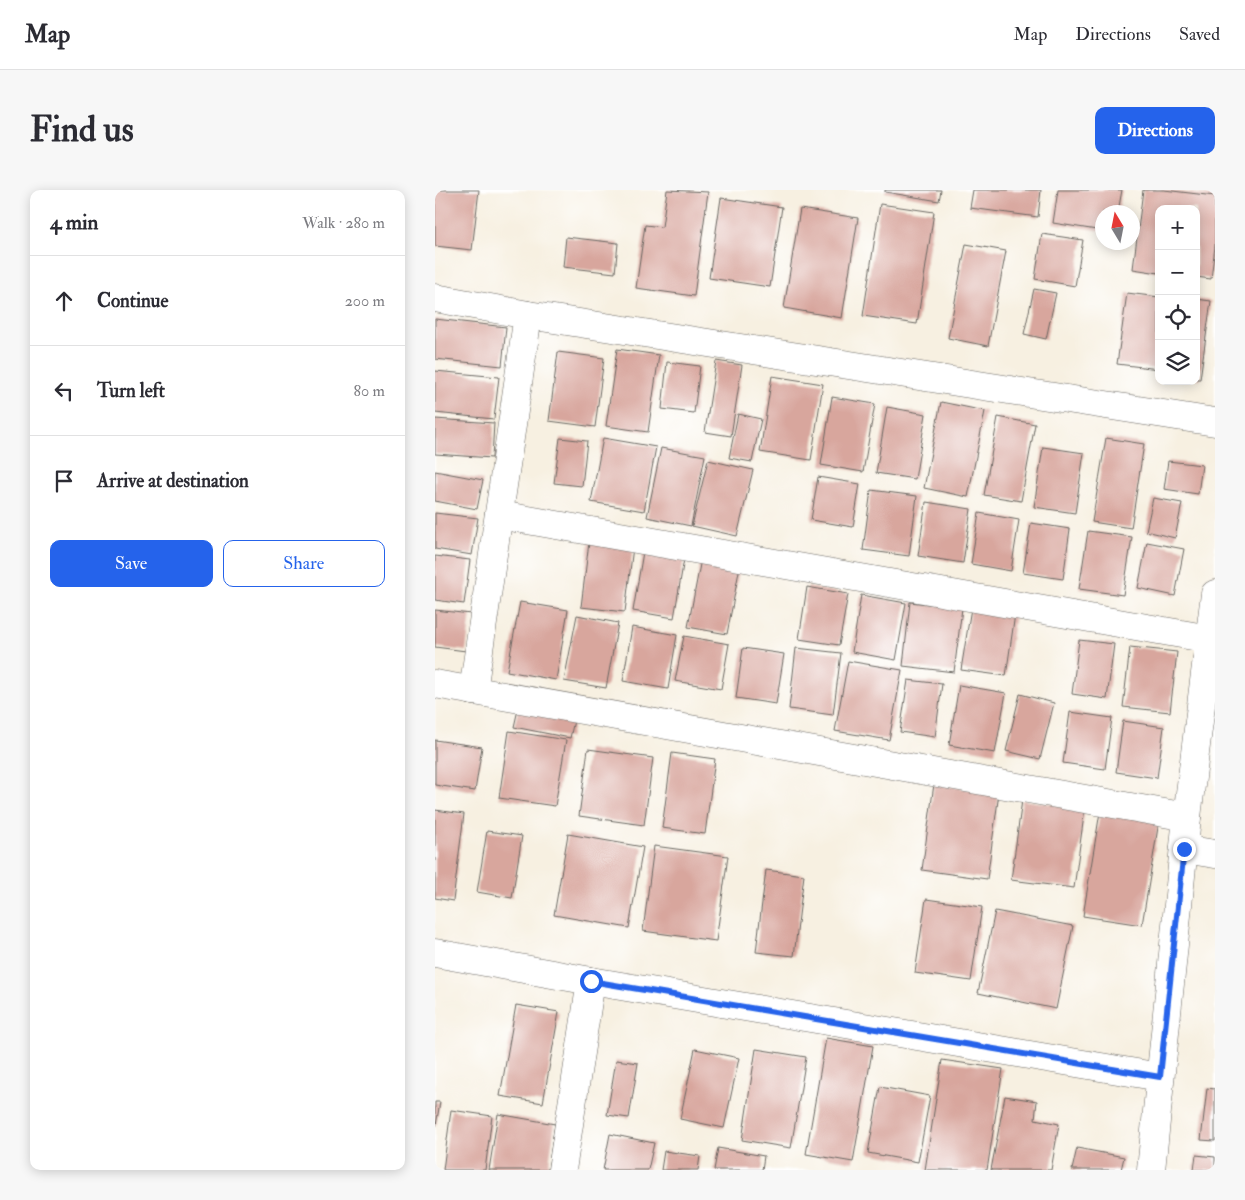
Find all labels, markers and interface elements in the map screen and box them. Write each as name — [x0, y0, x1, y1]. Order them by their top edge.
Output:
text: Map — [25, 19, 70, 50]
text: Map — [1014, 23, 1047, 46]
text: Directions — [1075, 23, 1151, 46]
text: Saved — [1179, 23, 1220, 46]
button: Directions — [1095, 107, 1215, 154]
text: Find us — [30, 108, 134, 152]
north arrow — [1095, 205, 1140, 250]
map controls — [1155, 205, 1200, 385]
button: + — [1155, 205, 1200, 250]
text: 4 min — [50, 209, 98, 236]
text: Walk · 280 m — [302, 213, 385, 233]
button: − — [1155, 250, 1200, 295]
icon: ahead — [50, 287, 78, 315]
text: Continue — [97, 289, 168, 313]
text: 200 m — [345, 291, 385, 311]
button: locate — [1155, 295, 1200, 340]
button: layers — [1155, 340, 1200, 385]
icon: left — [50, 377, 78, 405]
text: Turn left — [97, 379, 165, 403]
text: 80 m — [354, 381, 385, 401]
icon: arrive — [50, 467, 78, 495]
text: Arrive at destination — [97, 469, 249, 493]
button: Save — [50, 540, 213, 587]
button: Share — [223, 540, 385, 587]
route end — [1173, 838, 1196, 861]
route start — [580, 970, 603, 993]

